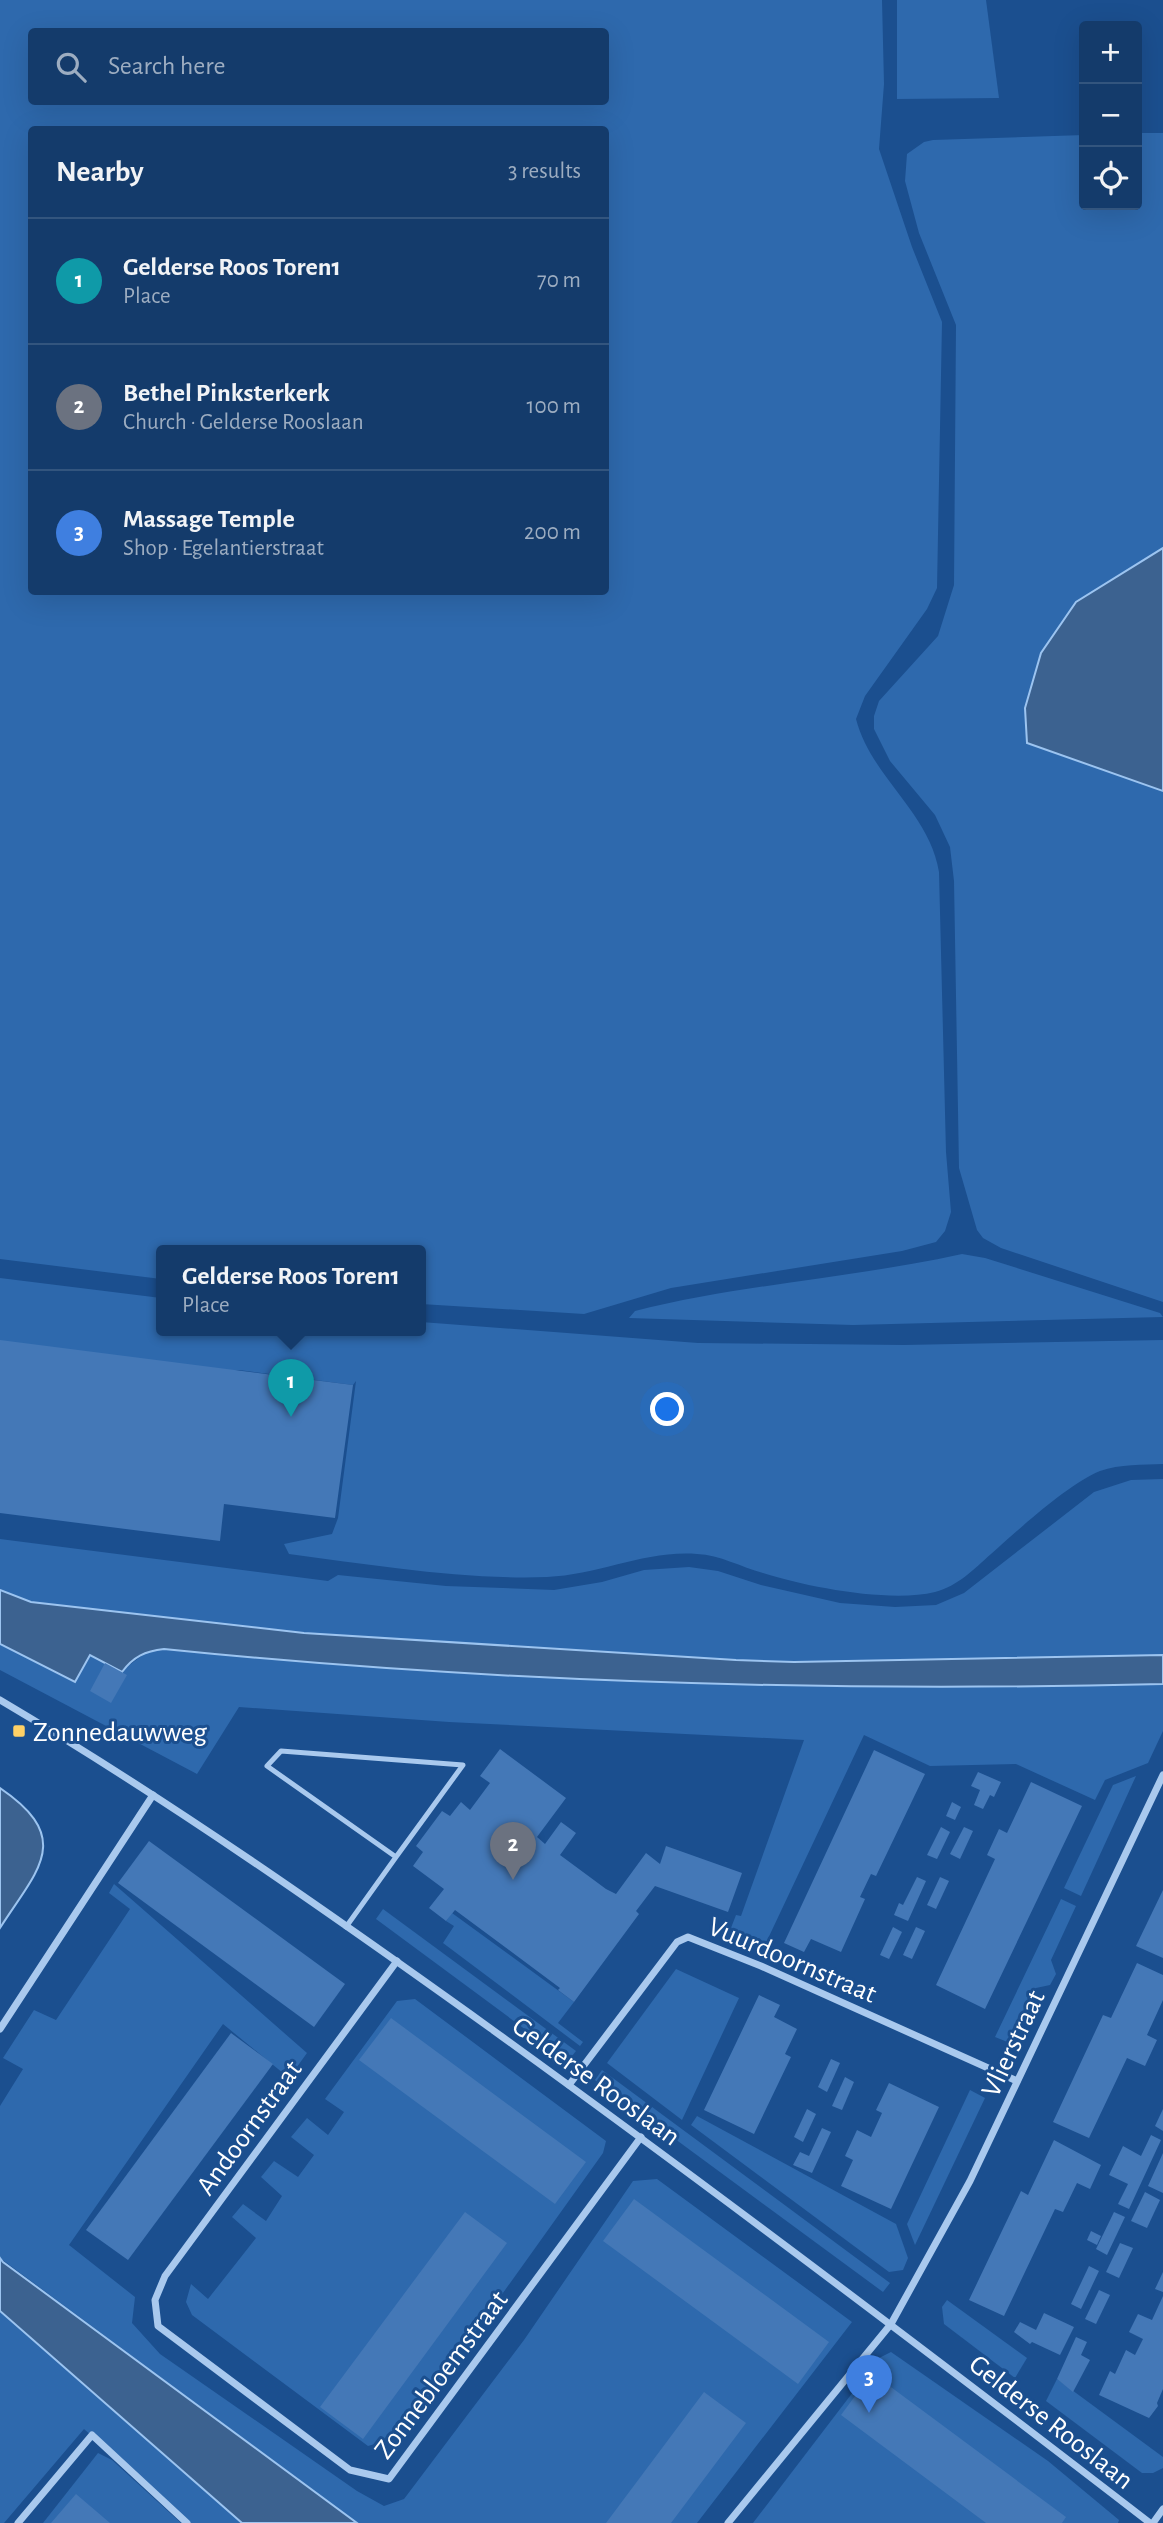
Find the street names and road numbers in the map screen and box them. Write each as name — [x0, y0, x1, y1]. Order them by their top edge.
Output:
street label: Vuurdoornstraat — [704, 1913, 880, 2009]
street label: Vlierstraat — [977, 1986, 1051, 2101]
street label: Gelderse Rooslaan — [507, 2012, 685, 2152]
street label: Andoornstraat — [192, 2056, 308, 2200]
street label: Zonnebloemstraat — [370, 2286, 514, 2464]
street label: Gelderse Rooslaan — [963, 2350, 1138, 2495]

